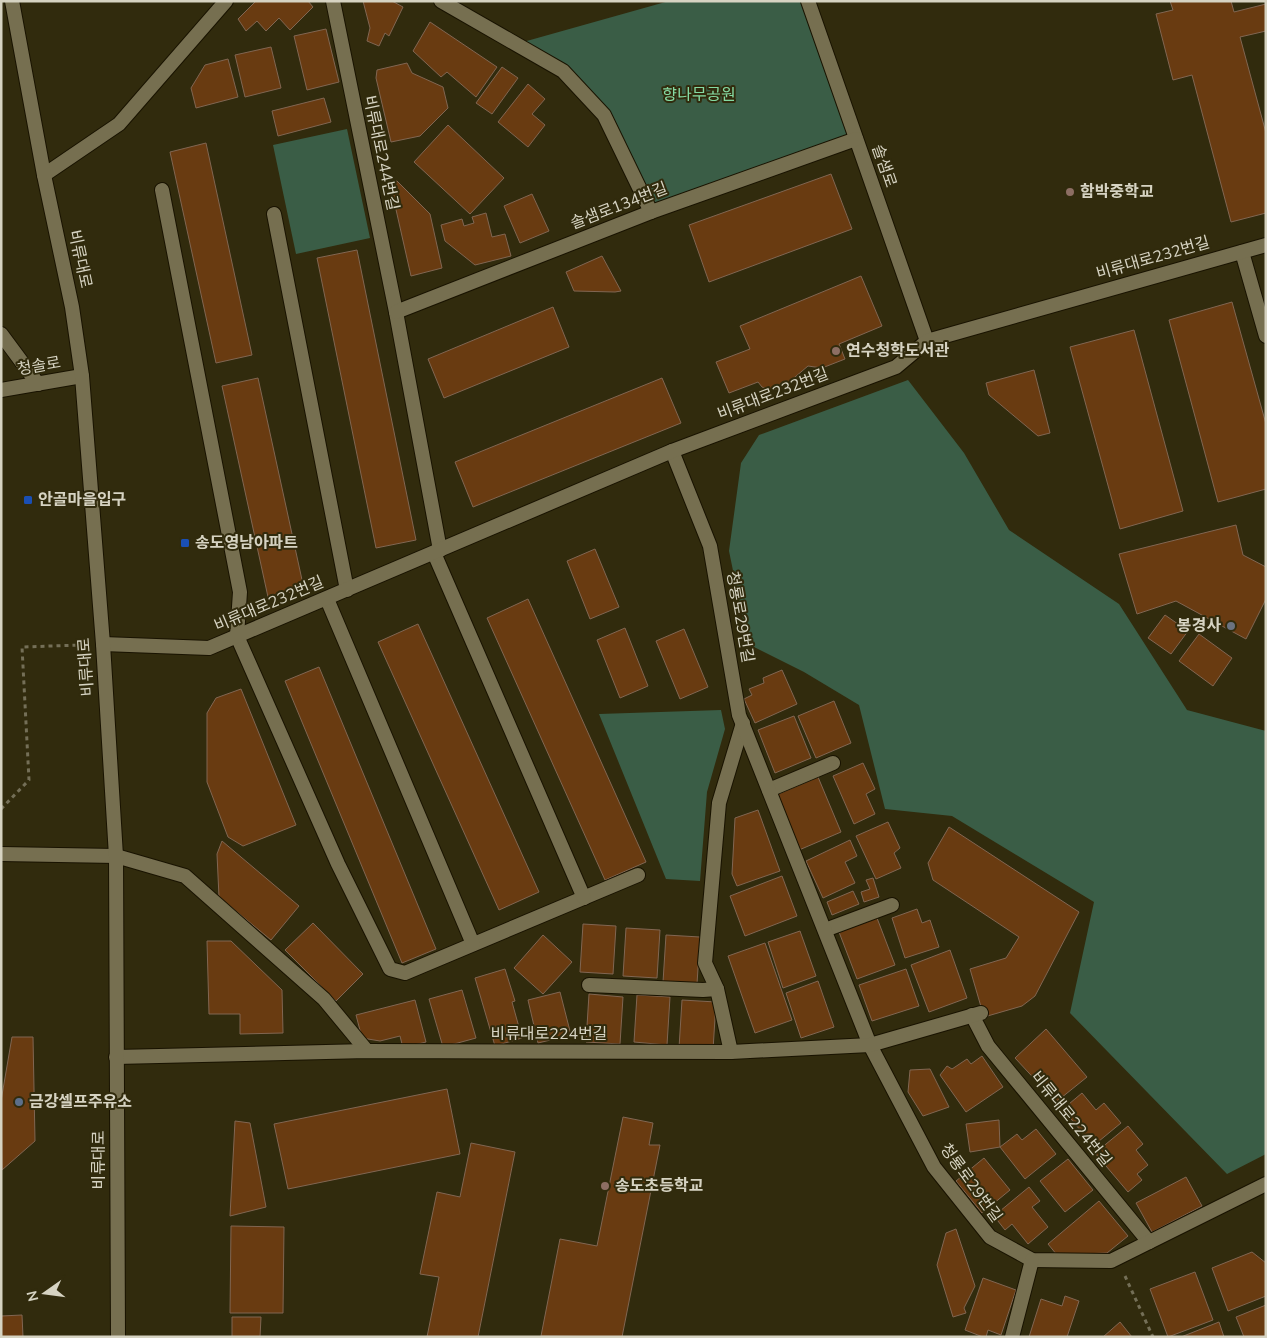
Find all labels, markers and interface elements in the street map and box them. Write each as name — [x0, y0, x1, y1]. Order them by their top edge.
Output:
park label: 향나무공원 — [662, 84, 736, 106]
street label: 비류대로244번길 — [358, 93, 404, 213]
street label: 솔샘로 — [866, 142, 902, 191]
street label: 솔샘로134번길 — [567, 177, 671, 235]
place label: 함박중학교 — [1080, 181, 1154, 203]
marker: 함박중학교 — [1064, 186, 1076, 198]
street label: 비류대로 — [63, 228, 97, 290]
street label: 비류대로232번길 — [1094, 231, 1212, 285]
place label: 연수청학도서관 — [846, 340, 949, 362]
marker: 연수청학도서관 — [830, 345, 842, 357]
street label: 청솔로 — [15, 351, 63, 381]
street label: 비류대로232번길 — [714, 363, 832, 425]
place label: 안골마을입구 — [38, 489, 126, 511]
marker: 안골마을입구 — [22, 494, 34, 506]
place label: 송도영남아파트 — [195, 532, 298, 554]
marker: 송도영남아파트 — [179, 537, 191, 549]
street label: 청룡로29번길 — [721, 569, 759, 665]
street label: 비류대로232번길 — [211, 571, 327, 637]
place label: 봉경사 — [1177, 615, 1221, 637]
marker: 봉경사 — [1225, 620, 1237, 632]
street label: 비류대로 — [73, 637, 99, 697]
street label: 비류대로224번길 — [490, 1023, 608, 1045]
street label: 비류대로224번길 — [1026, 1067, 1116, 1171]
place label: 금강셀프주유소 — [29, 1091, 132, 1113]
marker: 금강셀프주유소 — [13, 1096, 25, 1108]
street label: 비류대로 — [88, 1130, 110, 1189]
street label: 청룡로29번길 — [935, 1139, 1007, 1227]
place label: 송도초등학교 — [615, 1175, 704, 1197]
marker: 송도초등학교 — [599, 1180, 611, 1192]
north arrow — [20, 1268, 70, 1318]
text: N — [22, 1289, 43, 1303]

